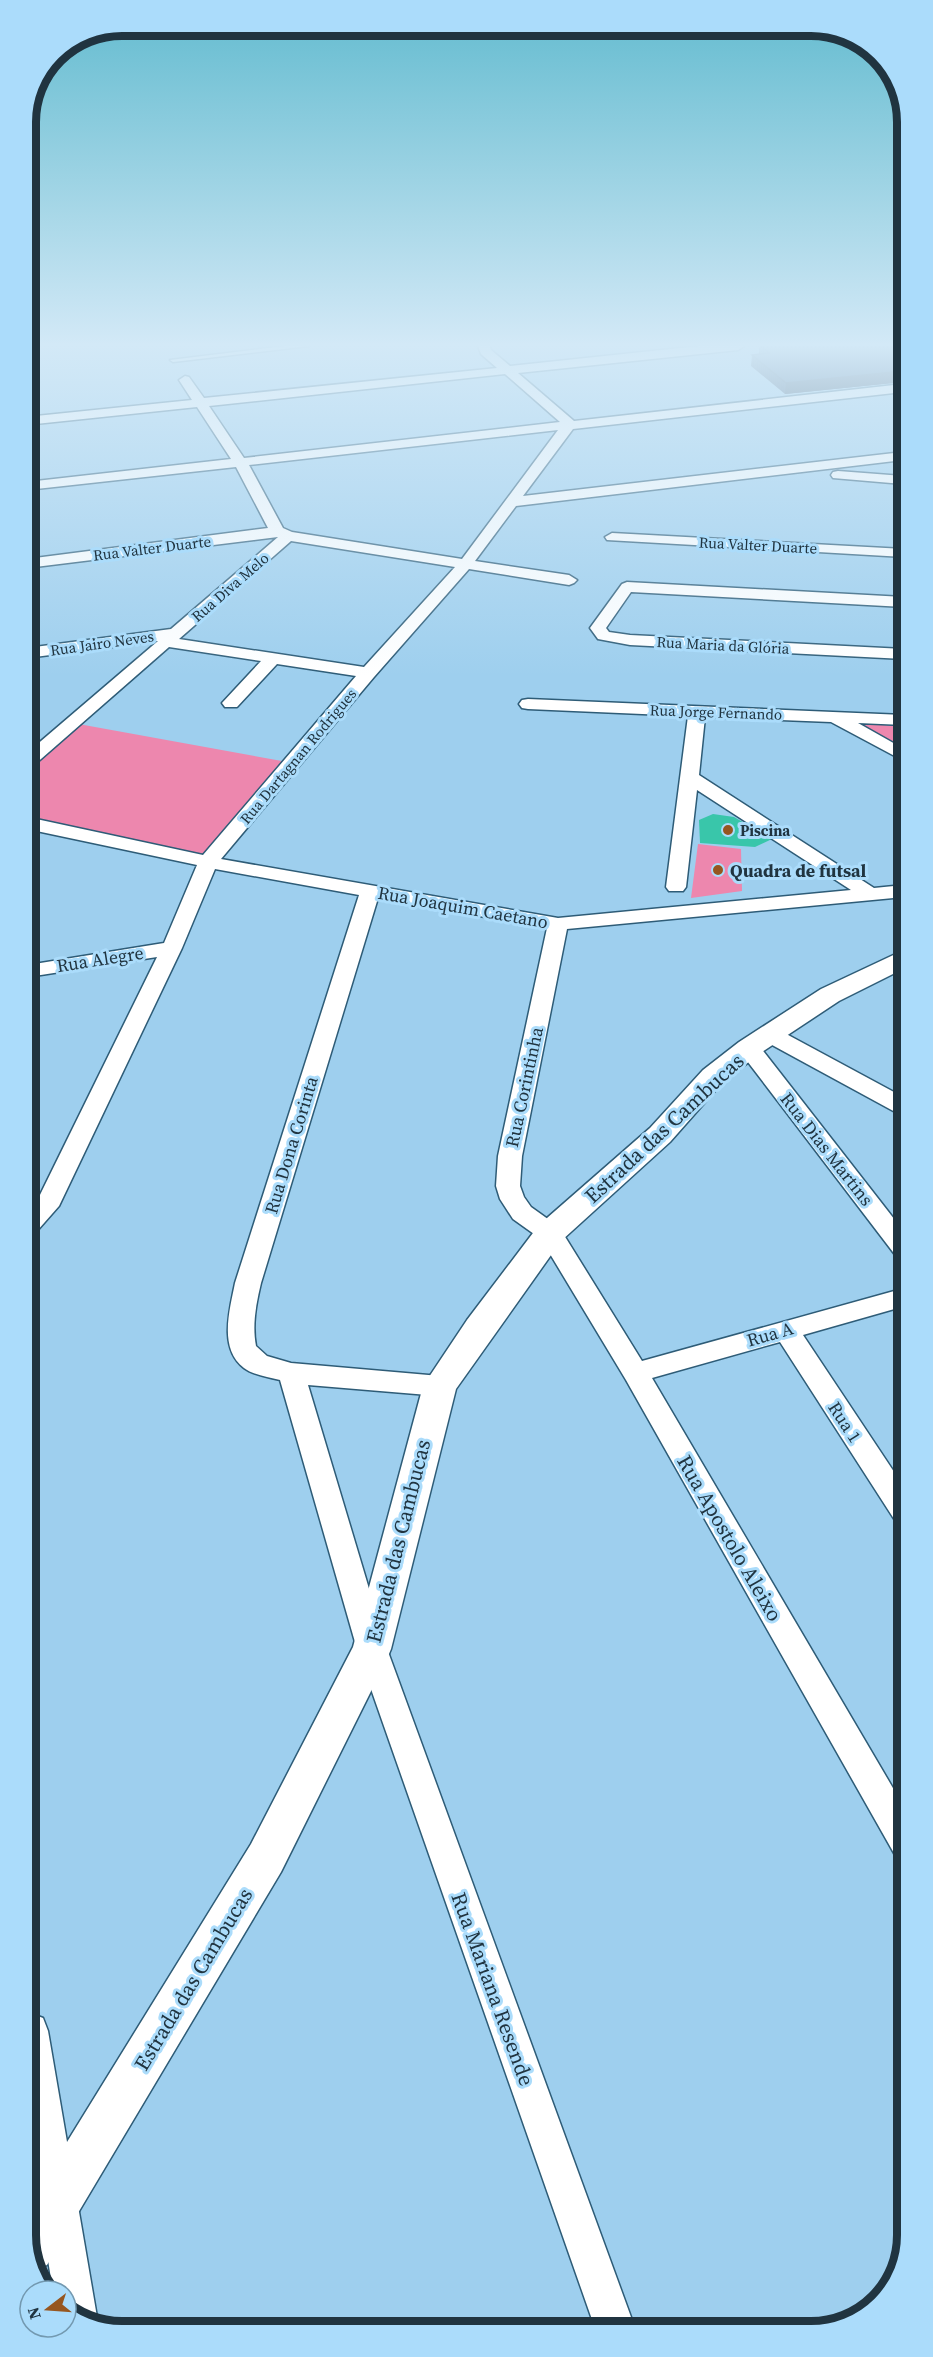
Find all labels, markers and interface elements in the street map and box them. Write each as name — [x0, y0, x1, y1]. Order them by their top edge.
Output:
street label: Rua Valter Duarte — [92, 530, 212, 566]
street label: Rua Valter Duarte — [698, 531, 818, 559]
street label: Rua Diva Melo — [187, 547, 273, 627]
street label: Rua Jairo Neves — [49, 625, 155, 661]
street label: Rua Maria da Glória — [656, 631, 790, 659]
street label: Rua Dartagnan Rodrigues — [235, 684, 361, 828]
street label: Rua Jorge Fernando — [649, 699, 783, 725]
place label: Piscina — [740, 820, 791, 841]
marker: Piscina — [721, 823, 735, 837]
place label: Quadra de futsal — [730, 858, 867, 883]
marker: Quadra de futsal — [711, 863, 725, 877]
street label: Rua Joaquim Caetano — [376, 880, 550, 934]
street label: Rua Alegre — [55, 940, 145, 978]
street label: Rua Corintinha — [499, 1024, 549, 1150]
street label: Estrada das Cambucas — [578, 1046, 750, 1210]
street label: Rua Dona Corinta — [258, 1072, 324, 1217]
street label: Rua Dias Martins — [775, 1087, 879, 1211]
street label: Rua A — [744, 1315, 796, 1353]
street label: Rua 1 — [822, 1397, 868, 1447]
street label: Estrada das Cambucas — [359, 1436, 437, 1646]
street label: Rua Apostolo Aleixo — [671, 1450, 789, 1626]
street label: Estrada das Cambucas — [127, 1882, 259, 2076]
street label: Rua Mariana Resende — [445, 1888, 541, 2090]
north arrow — [18, 2279, 78, 2339]
text: N — [21, 2304, 46, 2322]

